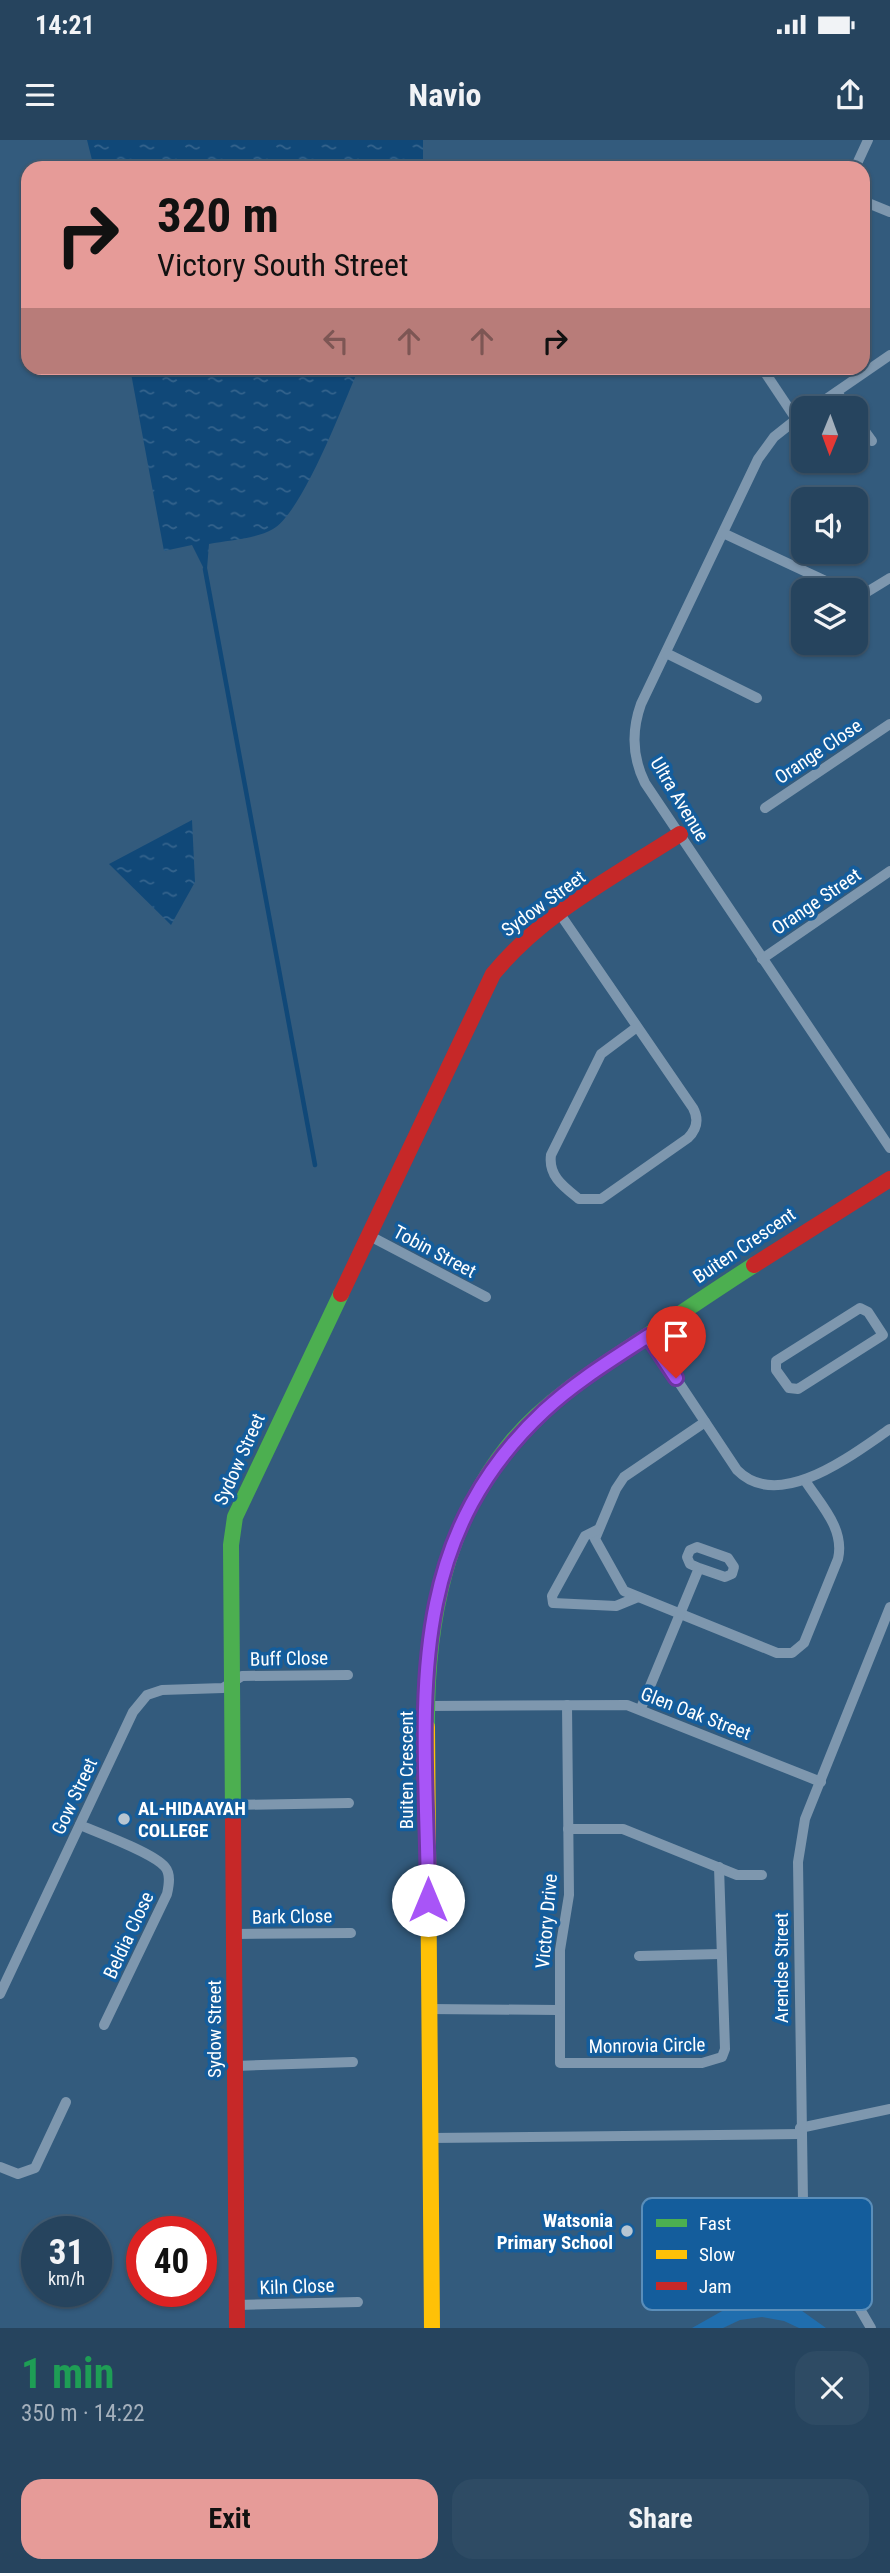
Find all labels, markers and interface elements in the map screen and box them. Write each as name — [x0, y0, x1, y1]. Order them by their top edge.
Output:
text: 14:21 — [35, 10, 95, 40]
icon: menu — [21, 76, 59, 114]
text: Navio — [409, 76, 481, 114]
icon: share — [831, 76, 869, 114]
text: 320 m — [157, 187, 279, 244]
icon: right — [42, 189, 133, 280]
text: Victory South Street — [157, 246, 408, 284]
icon: left — [317, 322, 355, 360]
icon: ahead — [390, 322, 428, 360]
icon: ahead — [463, 322, 501, 360]
icon: right — [536, 322, 574, 360]
north arrow — [791, 396, 868, 472]
map controls — [791, 396, 868, 655]
button: sound — [791, 487, 868, 564]
button: layers — [791, 578, 868, 655]
street label: Orange Close — [770, 714, 866, 789]
street label: Ultra Avenue — [645, 753, 714, 846]
street label: Orange Street — [767, 863, 865, 940]
street label: Sydow Street — [497, 865, 590, 941]
street label: Buiten Crescent — [689, 1203, 800, 1288]
street label: Tobin Street — [389, 1220, 480, 1283]
pin — [646, 1306, 706, 1378]
icon: arrive — [657, 1317, 695, 1355]
street label: Sydow Street — [209, 1410, 270, 1509]
street label: Buff Close — [250, 1646, 328, 1671]
street label: Glen Oak Street — [638, 1682, 754, 1745]
street label: Buiten Crescent — [395, 1711, 418, 1829]
street label: Gow Street — [47, 1754, 102, 1838]
place label: AL-HIDAAYAH COLLEGE — [138, 1797, 246, 1842]
marker: AL-HIDAAYAH COLLEGE — [116, 1811, 132, 1827]
position arrow — [391, 1863, 465, 1937]
street label: Victory Drive — [531, 1873, 562, 1969]
street label: Beldia Close — [98, 1888, 159, 1982]
street label: Bark Close — [252, 1904, 333, 1929]
street label: Arendse Street — [770, 1913, 793, 2023]
street label: Sydow Street — [203, 1980, 226, 2078]
street label: Monrovia Circle — [588, 2033, 706, 2058]
legend — [642, 2198, 872, 2310]
place label: Watsonia Primary School — [497, 2209, 613, 2254]
text: Fast — [699, 2212, 731, 2235]
speed limit sign: 40 — [126, 2216, 217, 2307]
marker: Watsonia Primary School — [619, 2223, 635, 2239]
text: 31 — [49, 2232, 84, 2273]
text: Slow — [699, 2243, 735, 2266]
text: km/h — [48, 2268, 85, 2289]
street label: Kiln Close — [259, 2274, 335, 2299]
text: Jam — [699, 2275, 732, 2298]
text: 1 min — [21, 2349, 114, 2398]
button: close — [795, 2351, 869, 2425]
text: 350 m · 14:22 — [21, 2400, 145, 2427]
button: Exit — [21, 2479, 438, 2559]
button: Share — [452, 2479, 869, 2559]

